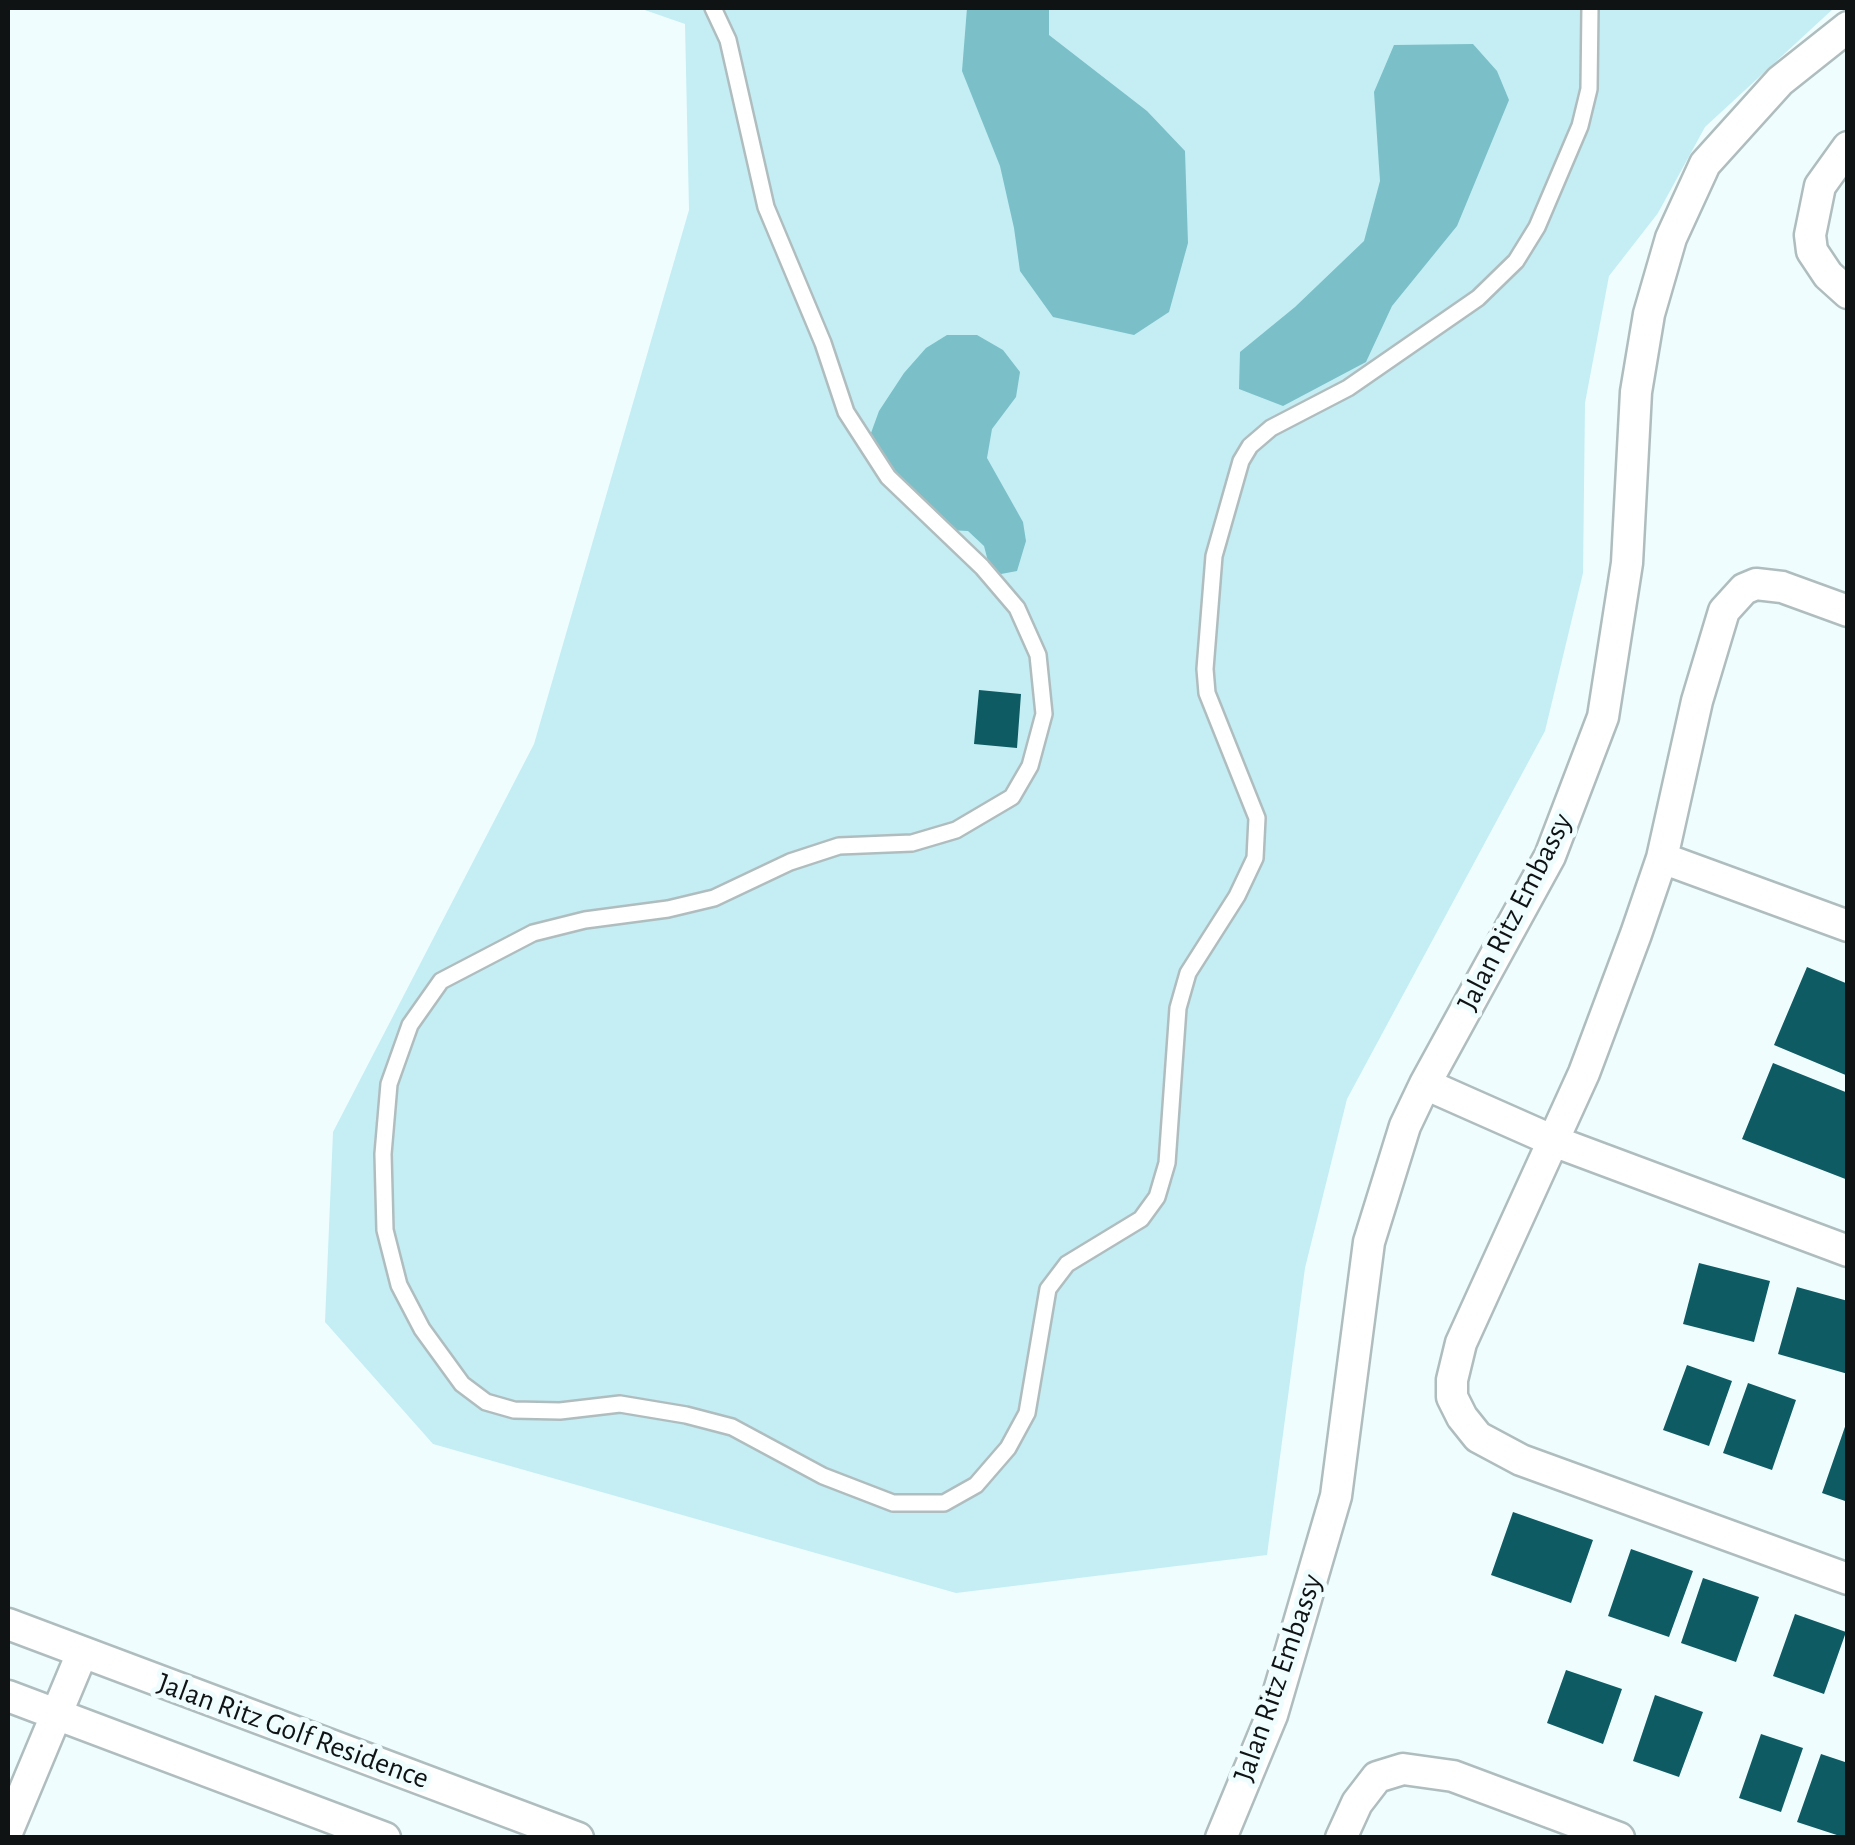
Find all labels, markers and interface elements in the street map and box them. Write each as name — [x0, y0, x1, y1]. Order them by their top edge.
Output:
street label: Jalan Ritz Embassy — [1450, 807, 1580, 1017]
street label: Jalan Ritz Embassy — [1226, 1569, 1330, 1787]
street label: Jalan Ritz Golf Residence — [152, 1665, 434, 1797]

